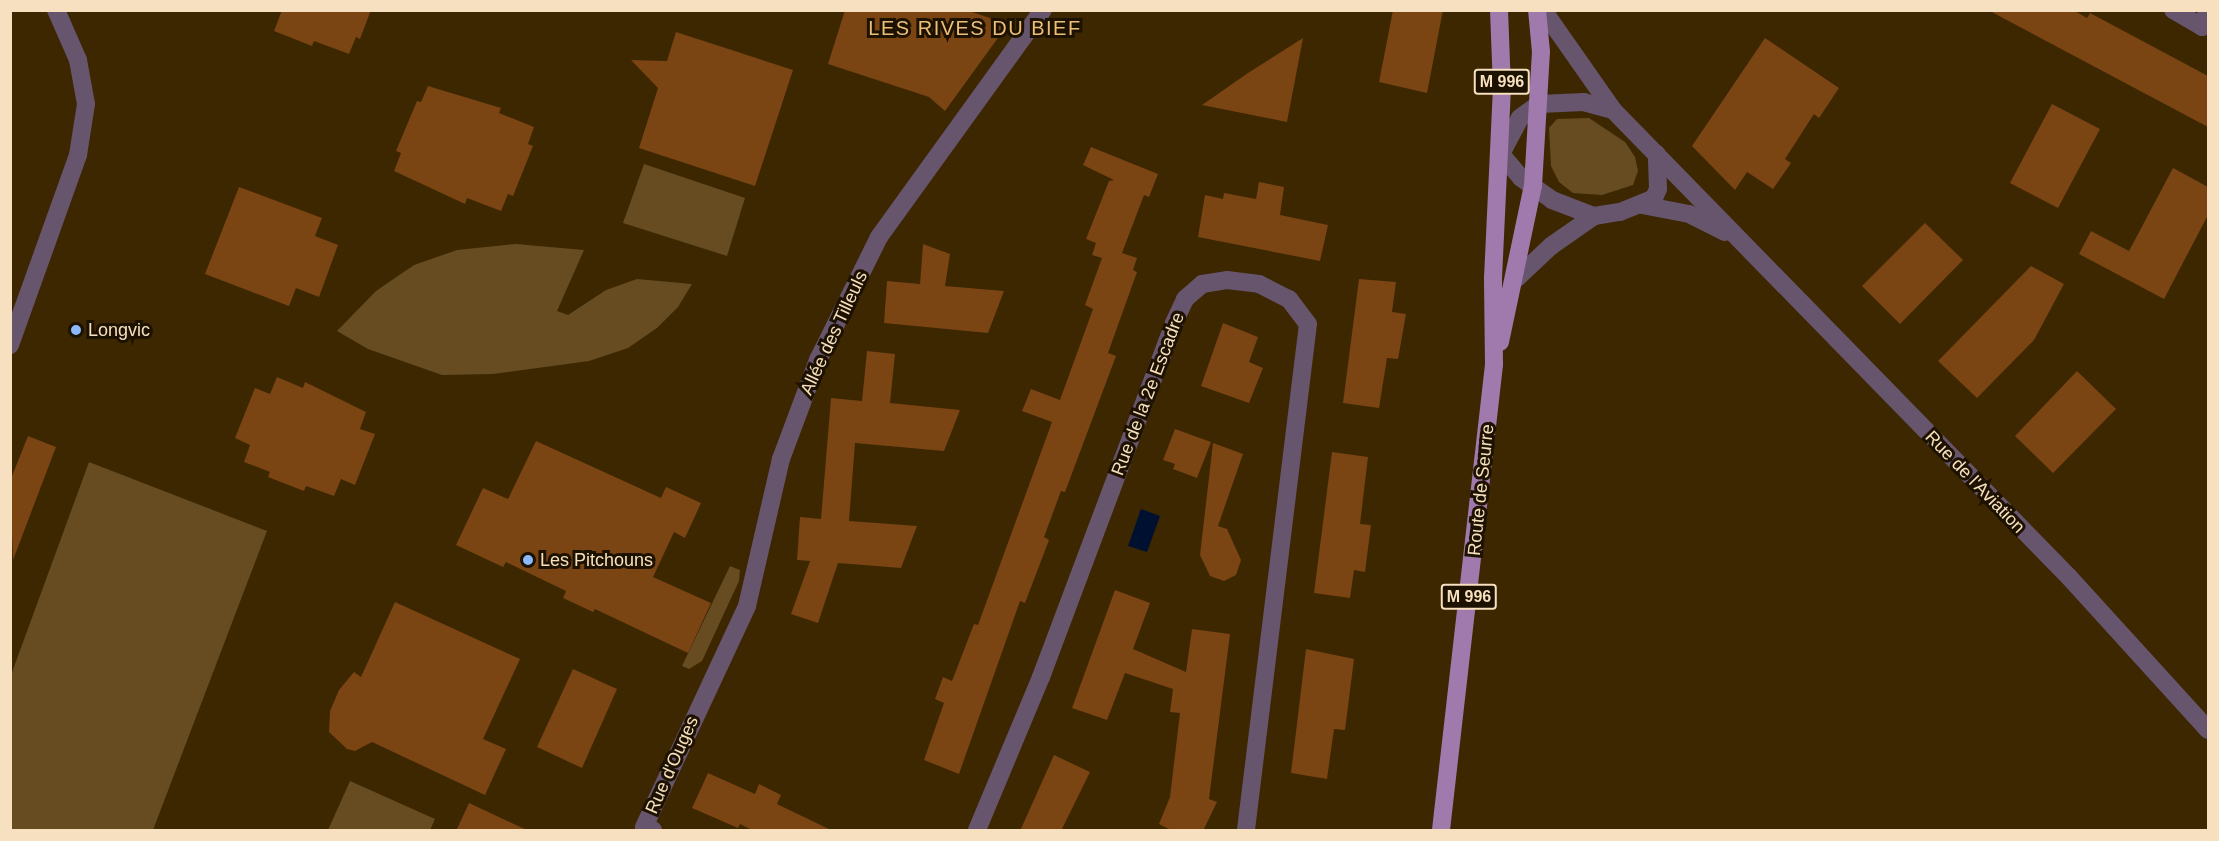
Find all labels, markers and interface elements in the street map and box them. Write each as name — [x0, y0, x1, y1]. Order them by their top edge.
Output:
district label: LES RIVES DU BIEF — [868, 16, 1082, 40]
road number: M 996 — [1474, 69, 1530, 95]
street label: Allée des Tilleuls — [796, 268, 872, 398]
street label: Rue de la 2e Escadre — [1107, 309, 1189, 479]
place label: Longvic — [88, 319, 150, 341]
marker: Longvic — [69, 323, 83, 337]
street label: Route de Seurre — [1463, 423, 1499, 557]
street label: Rue de l'Aviation — [1921, 426, 2029, 538]
place label: Les Pitchouns — [540, 549, 653, 571]
marker: Les Pitchouns — [521, 553, 535, 567]
road number: M 996 — [1440, 584, 1498, 610]
street label: Rue d'Ouges — [641, 713, 703, 817]

